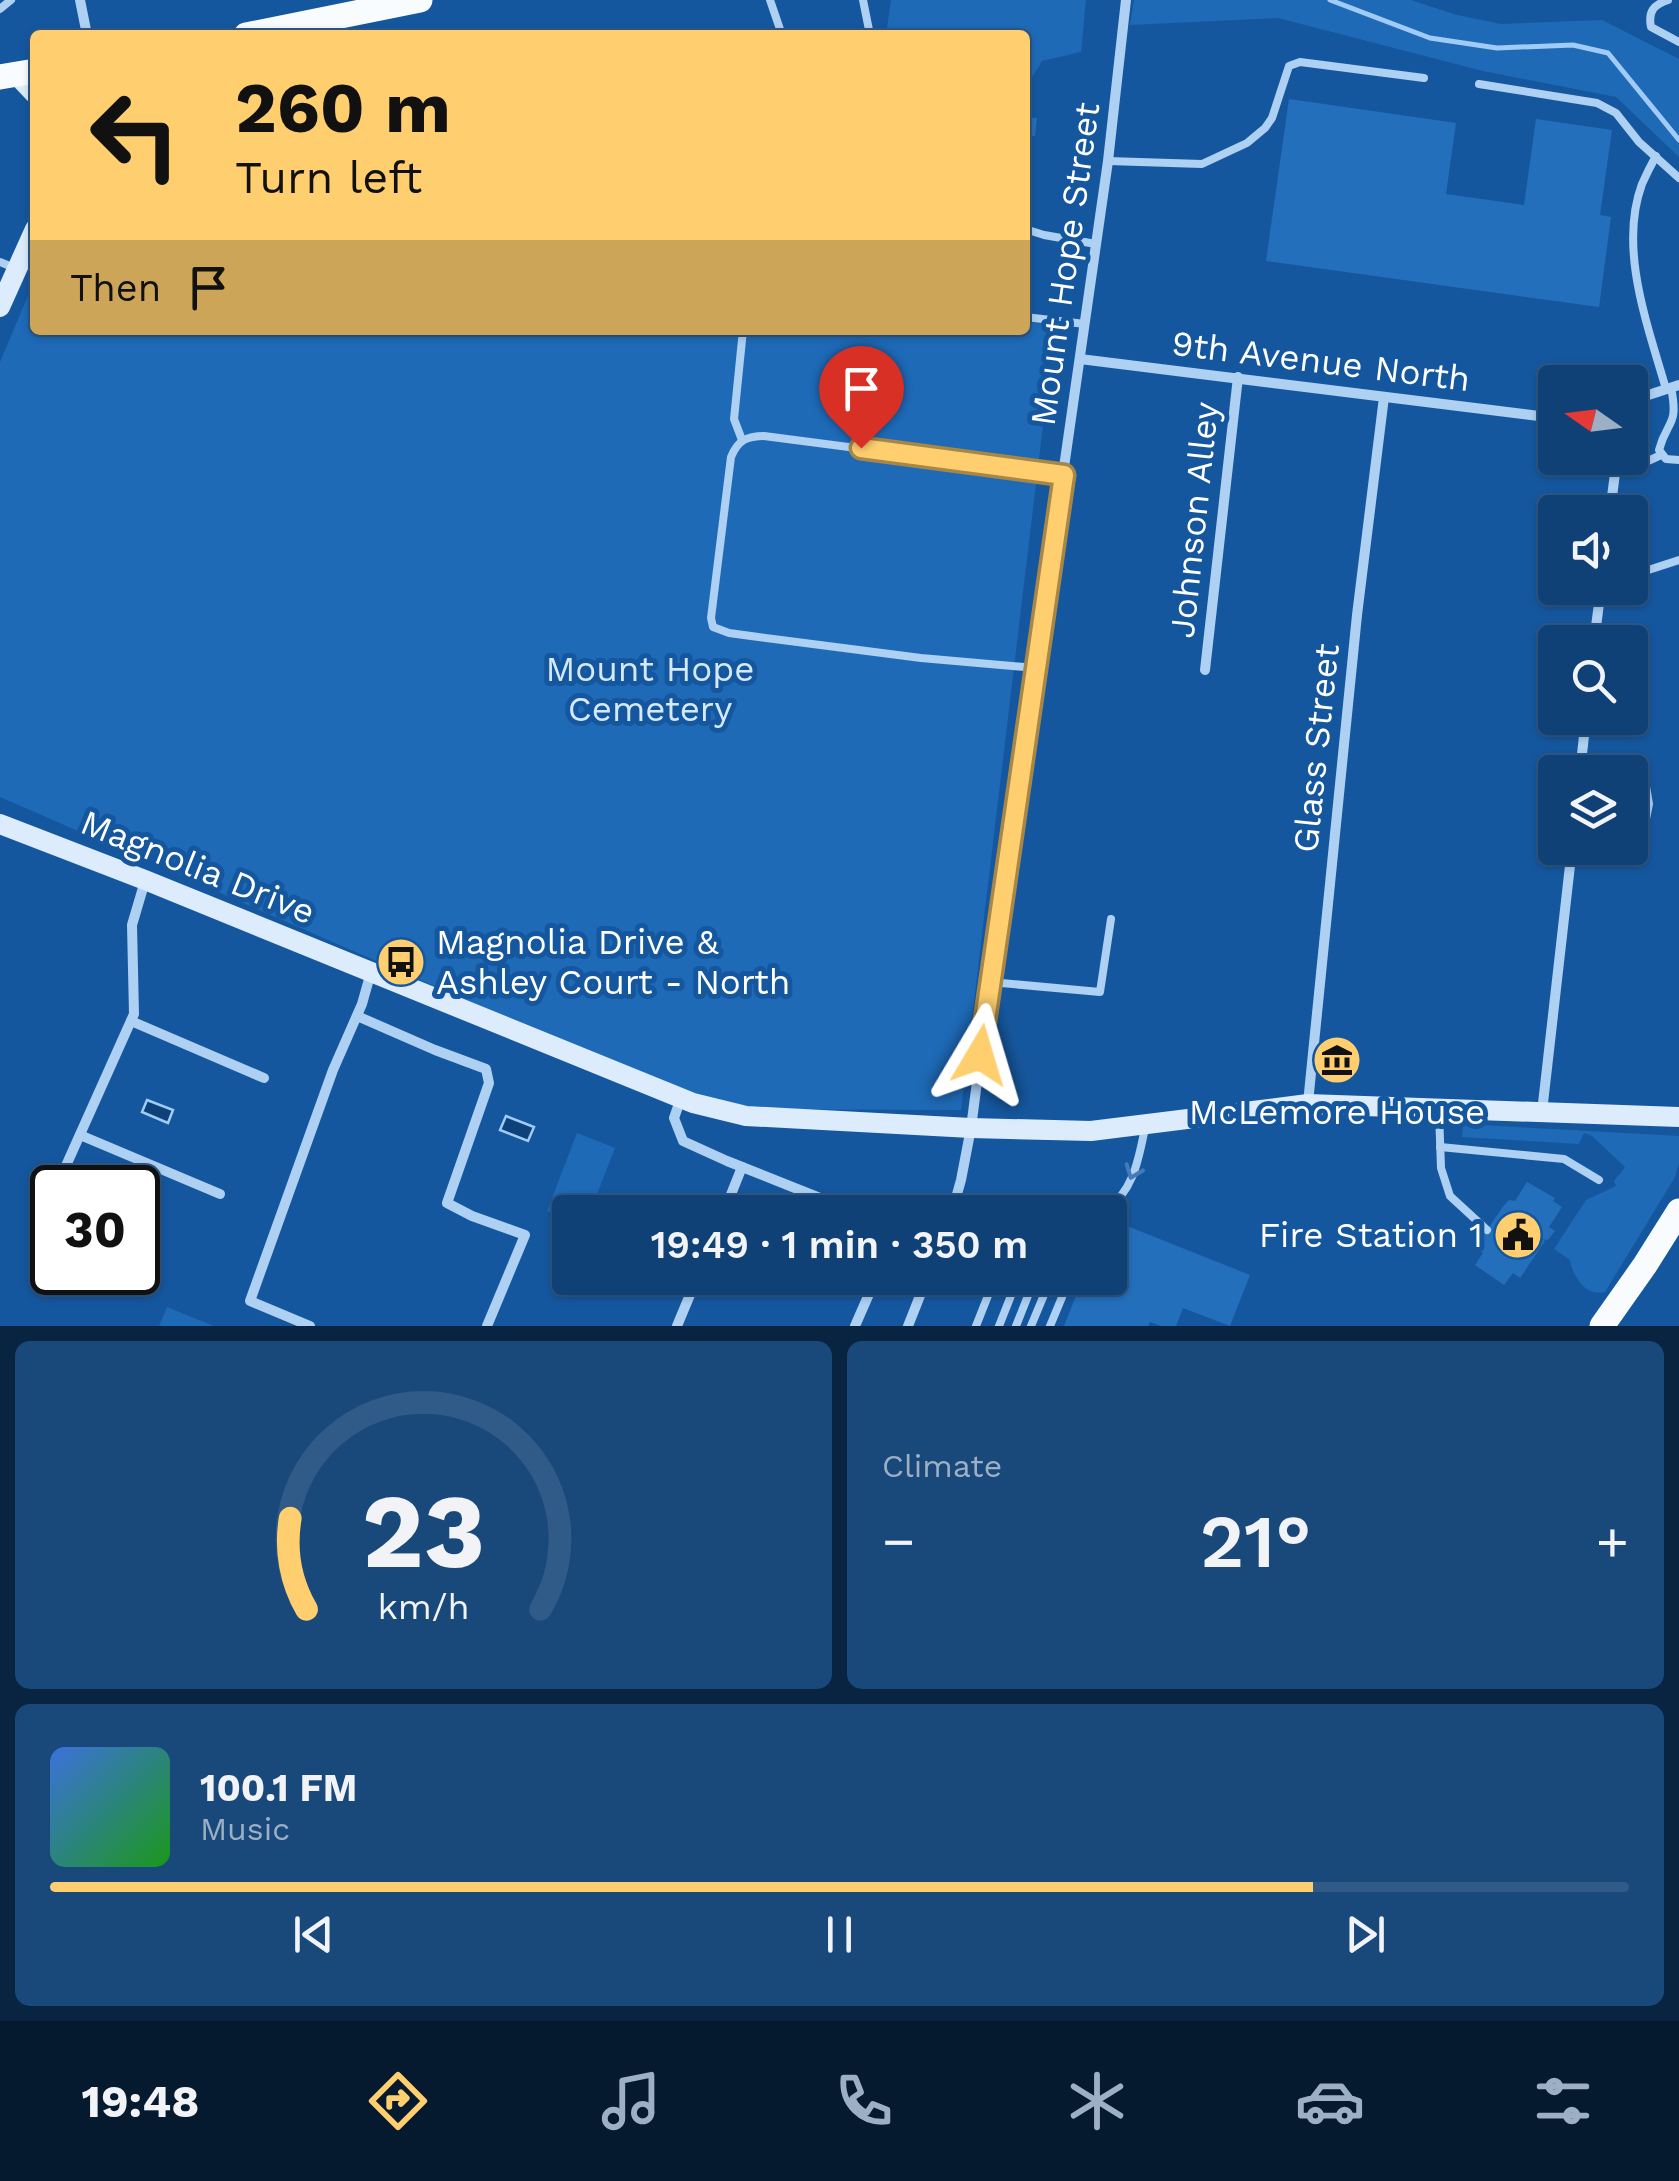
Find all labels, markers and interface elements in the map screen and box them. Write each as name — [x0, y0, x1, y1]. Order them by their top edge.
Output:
text: 260 m — [235, 67, 451, 149]
icon: left — [70, 70, 200, 200]
street label: Mount Hope Street — [1022, 99, 1109, 428]
text: Turn left — [235, 151, 422, 204]
icon: arrive — [181, 260, 236, 315]
text: Then — [70, 266, 161, 310]
street label: 9th Avenue North — [1169, 322, 1473, 400]
pin — [819, 346, 904, 449]
icon: arrive — [834, 361, 889, 416]
north arrow — [1538, 365, 1648, 475]
map controls — [1538, 365, 1648, 865]
street label: Johnson Alley — [1161, 400, 1227, 640]
button: sound — [1538, 495, 1648, 605]
button: search — [1538, 625, 1648, 735]
street label: Glass Street — [1284, 641, 1348, 855]
park label: Mount Hope Cemetery — [546, 648, 754, 730]
button: layers — [1538, 755, 1648, 865]
street label: Magnolia Drive — [75, 801, 321, 933]
place label: Magnolia Drive & Ashley Court - North — [436, 921, 790, 1003]
bus stop icon: Magnolia Drive & Ashley Court - North — [375, 936, 427, 988]
position arrow — [928, 1003, 1032, 1107]
museum icon: McLemore House — [1311, 1034, 1363, 1086]
place label: McLemore House — [1189, 1091, 1485, 1133]
one-way arrow — [1125, 1162, 1145, 1180]
speed limit sign: 30 — [30, 1165, 160, 1295]
public building icon: Fire Station 1 — [1492, 1209, 1544, 1261]
place label: Fire Station 1 — [1259, 1214, 1483, 1256]
text: 19:49 · 1 min · 350 m — [651, 1223, 1028, 1267]
text: Climate — [882, 1447, 1002, 1485]
text: 23 — [362, 1470, 485, 1592]
text: 21° — [1200, 1497, 1311, 1585]
text: − — [882, 1509, 915, 1573]
text: + — [1596, 1509, 1629, 1573]
text: km/h — [377, 1586, 470, 1628]
text: 100.1 FM — [200, 1766, 357, 1810]
text: Music — [200, 1810, 290, 1848]
icon: previous — [286, 1907, 341, 1962]
icon: pause — [812, 1907, 867, 1962]
icon: next — [1338, 1907, 1393, 1962]
icon: directions — [363, 2066, 433, 2136]
icon: music — [596, 2066, 666, 2136]
icon: phone — [829, 2066, 899, 2136]
icon: climate — [1062, 2066, 1132, 2136]
icon: car — [1295, 2066, 1365, 2136]
icon: filters — [1528, 2066, 1598, 2136]
text: 19:48 — [82, 2075, 200, 2128]

